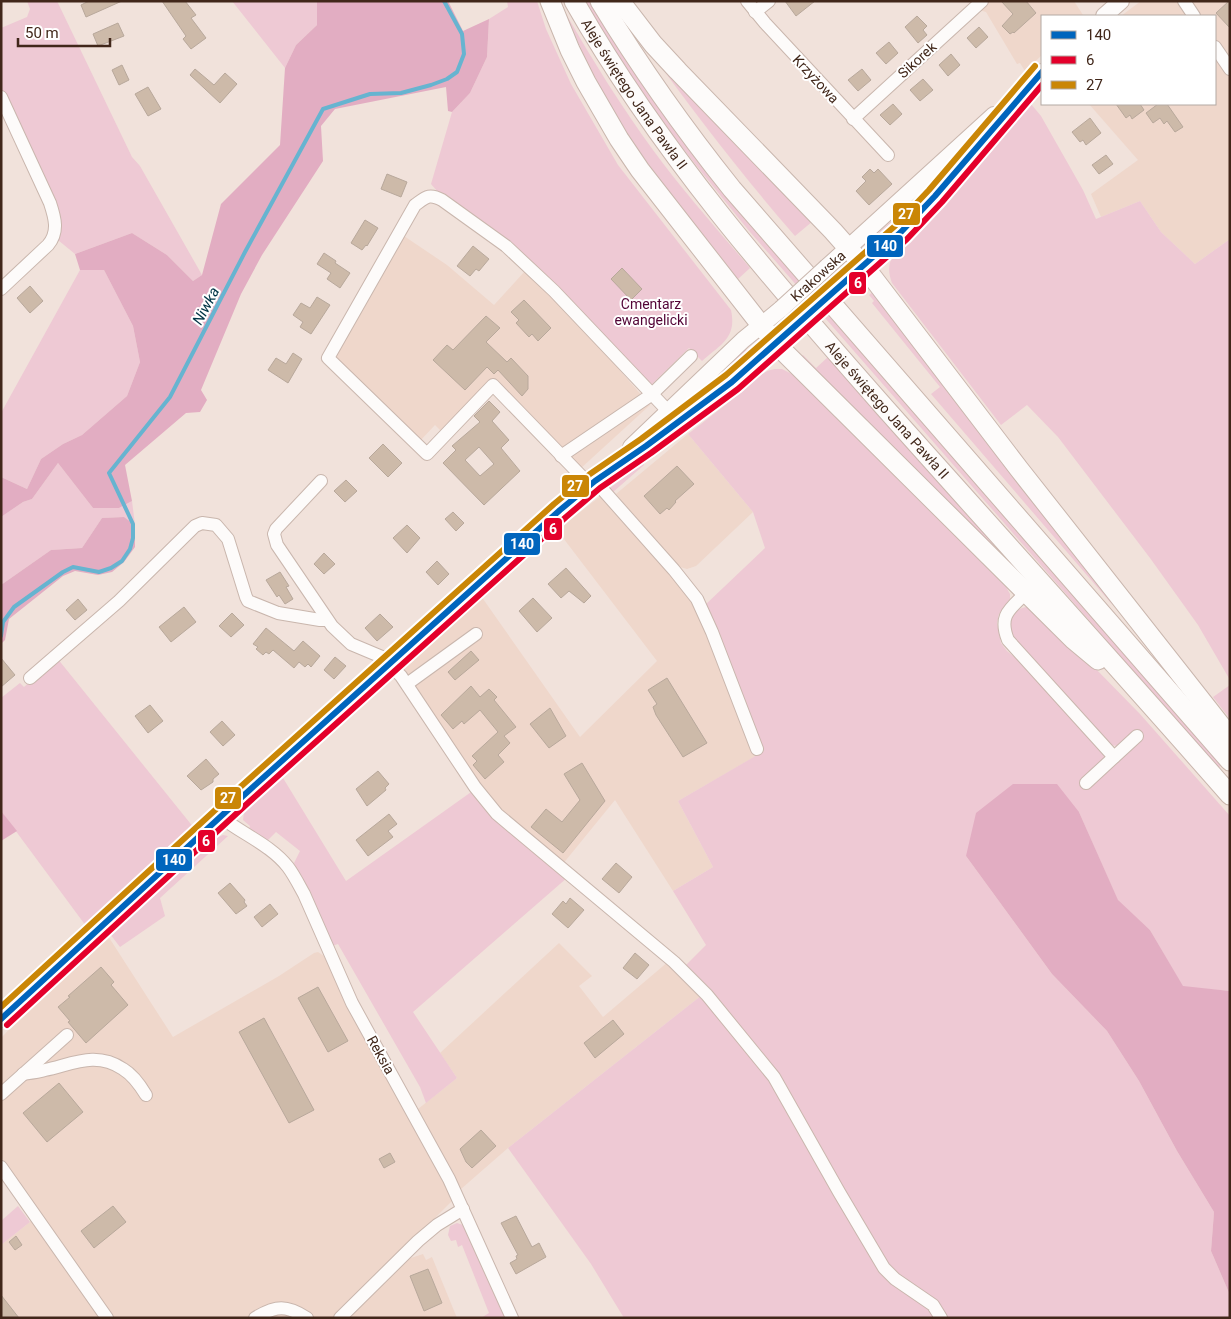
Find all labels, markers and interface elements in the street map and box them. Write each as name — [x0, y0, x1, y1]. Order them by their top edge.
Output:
scale bar — [18, 15, 110, 47]
legend — [1041, 15, 1216, 105]
street label: Aleje świętego Jana Pawła II — [578, 16, 691, 172]
text: 50 m — [25, 24, 59, 42]
text: 140 — [1086, 26, 1111, 44]
street label: Sikorek — [895, 38, 940, 81]
text: 6 — [1086, 51, 1094, 69]
street label: Krzyżowa — [790, 52, 842, 106]
text: 27 — [1086, 76, 1103, 94]
line badge: 27 — [892, 202, 921, 226]
text: 27 — [898, 206, 914, 222]
line badge: 140 — [866, 234, 904, 258]
text: 140 — [873, 238, 897, 254]
street label: Krakowska — [787, 247, 849, 305]
line badge: 6 — [848, 271, 867, 295]
text: 6 — [854, 275, 862, 291]
water label: Niwka — [189, 284, 223, 328]
park label: Cmentarz ewangelicki — [614, 296, 688, 328]
street label: Aleje świętego Jana Pawła II — [822, 338, 952, 482]
line badge: 27 — [561, 474, 590, 498]
text: 27 — [567, 478, 583, 494]
line badge: 6 — [543, 517, 563, 541]
text: 6 — [549, 521, 557, 537]
line badge: 140 — [503, 532, 541, 556]
text: 140 — [510, 536, 534, 552]
line badge: 27 — [214, 786, 242, 810]
text: 27 — [220, 790, 236, 806]
line badge: 6 — [197, 829, 216, 853]
text: 6 — [202, 833, 210, 849]
line badge: 140 — [155, 848, 193, 872]
text: 140 — [162, 852, 186, 868]
street label: Reksia — [364, 1033, 398, 1077]

